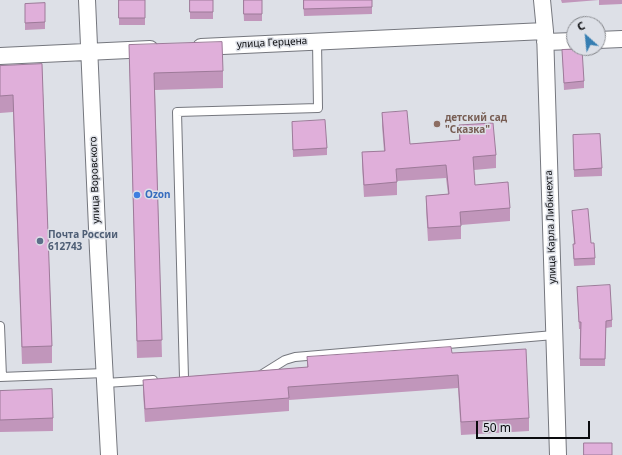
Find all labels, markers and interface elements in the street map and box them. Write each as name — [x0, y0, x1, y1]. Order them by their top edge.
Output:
north arrow — [566, 16, 606, 56]
text: С — [574, 17, 587, 34]
street label: улица Герцена — [236, 35, 308, 51]
place label: детский сад "Сказка" — [445, 112, 507, 136]
marker: детский сад "Сказка" — [432, 119, 442, 129]
street label: улица Воровского — [87, 136, 103, 224]
street label: улица Карла Либкнехта — [543, 170, 559, 284]
place label: Ozon — [145, 189, 171, 201]
marker: Ozon — [132, 190, 142, 200]
place label: Почта России 612743 — [48, 229, 118, 252]
marker: Почта России 612743 — [35, 236, 45, 246]
scale bar — [478, 413, 592, 439]
text: 50 m — [483, 419, 511, 436]

